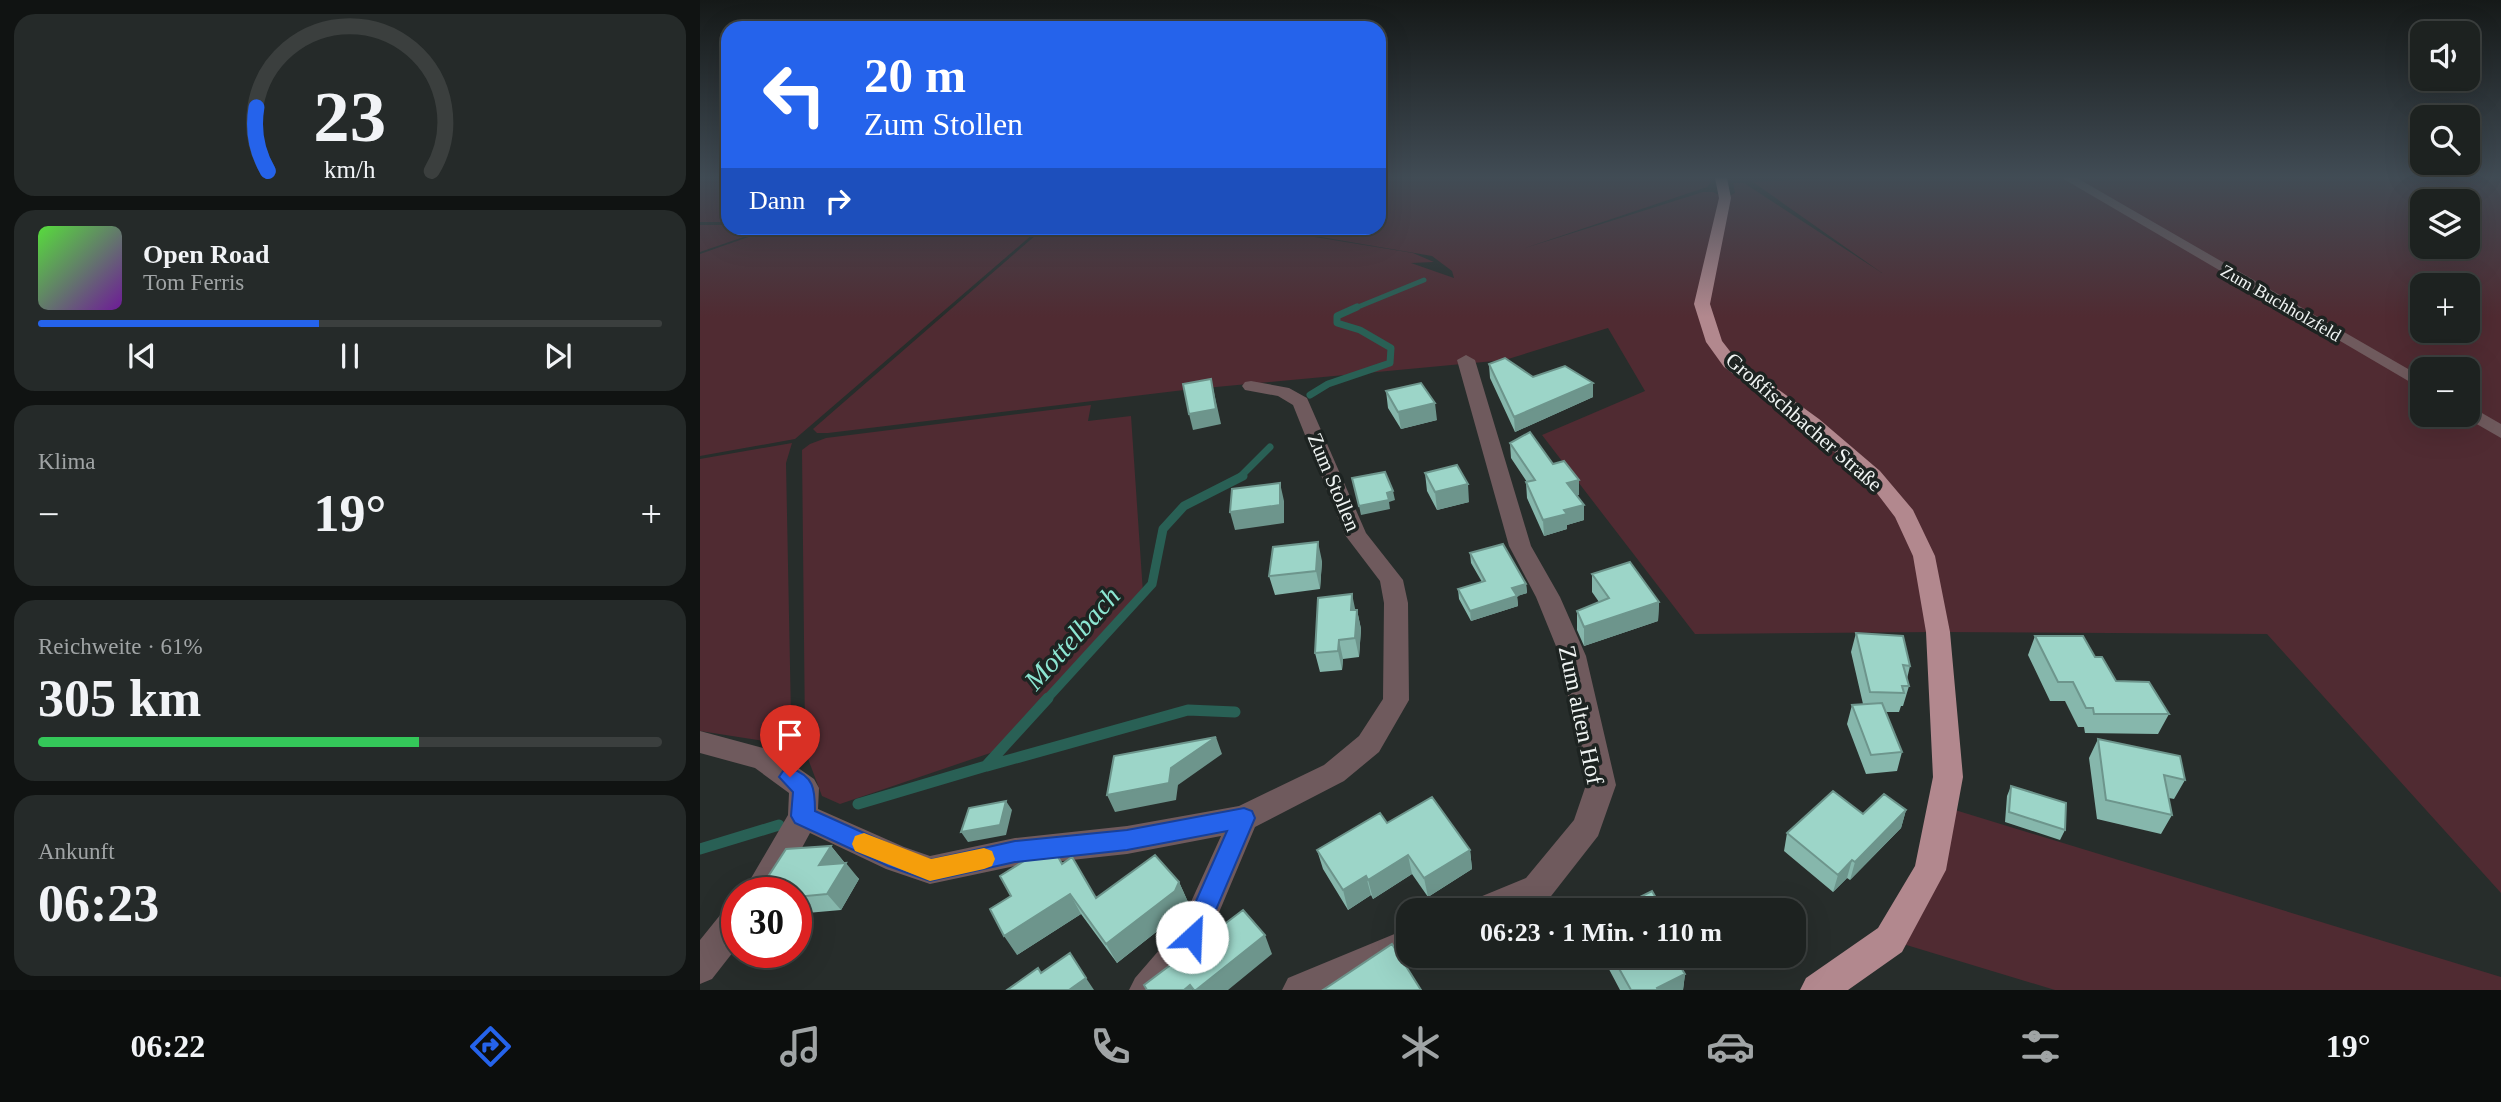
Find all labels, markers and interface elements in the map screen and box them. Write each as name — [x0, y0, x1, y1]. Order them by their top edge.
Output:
map controls — [2410, 21, 2480, 427]
button: sound — [2410, 21, 2480, 91]
text: 20 m — [864, 48, 966, 103]
icon: left — [749, 49, 840, 140]
text: 23 — [314, 76, 386, 157]
button: search — [2410, 105, 2480, 175]
text: Zum Stollen — [864, 106, 1023, 142]
text: km/h — [324, 156, 376, 183]
icon: right — [819, 182, 857, 220]
text: Dann — [749, 186, 805, 215]
button: layers — [2410, 189, 2480, 259]
text: Open Road — [143, 240, 269, 269]
street label: Zum Buchholzfeld — [2217, 260, 2345, 346]
text: Tom Ferris — [143, 270, 244, 295]
button: + — [2410, 273, 2480, 343]
icon: previous — [123, 337, 161, 375]
icon: pause — [331, 337, 369, 375]
icon: next — [539, 337, 577, 375]
street label: Großfischbacher Straße — [1721, 348, 1887, 496]
button: − — [2410, 357, 2480, 427]
street label: Zum Stollen — [1303, 429, 1366, 535]
text: Klima — [38, 449, 96, 474]
text: 19° — [314, 485, 386, 542]
text: − — [38, 493, 59, 535]
text: + — [641, 493, 662, 535]
water label: Mottelbach — [1017, 580, 1126, 697]
text: Reichweite · 61% — [38, 634, 203, 659]
street label: Zum alten Hof — [1554, 643, 1608, 787]
text: 305 km — [38, 670, 201, 727]
pin — [760, 705, 820, 777]
icon: arrive — [771, 716, 809, 754]
text: Ankunft — [38, 839, 115, 864]
text: 06:23 — [38, 875, 159, 932]
speed limit sign: 30 — [721, 877, 812, 968]
position arrow — [1155, 900, 1229, 974]
text: 06:23 · 1 Min. · 110 m — [1480, 918, 1722, 947]
icon: directions — [466, 1022, 515, 1071]
icon: music — [776, 1022, 825, 1071]
icon: phone — [1086, 1022, 1135, 1071]
icon: climate — [1396, 1022, 1445, 1071]
icon: car — [1706, 1022, 1755, 1071]
icon: filters — [2016, 1022, 2065, 1071]
text: 06:22 — [130, 1028, 205, 1064]
text: 19° — [2326, 1028, 2370, 1064]

